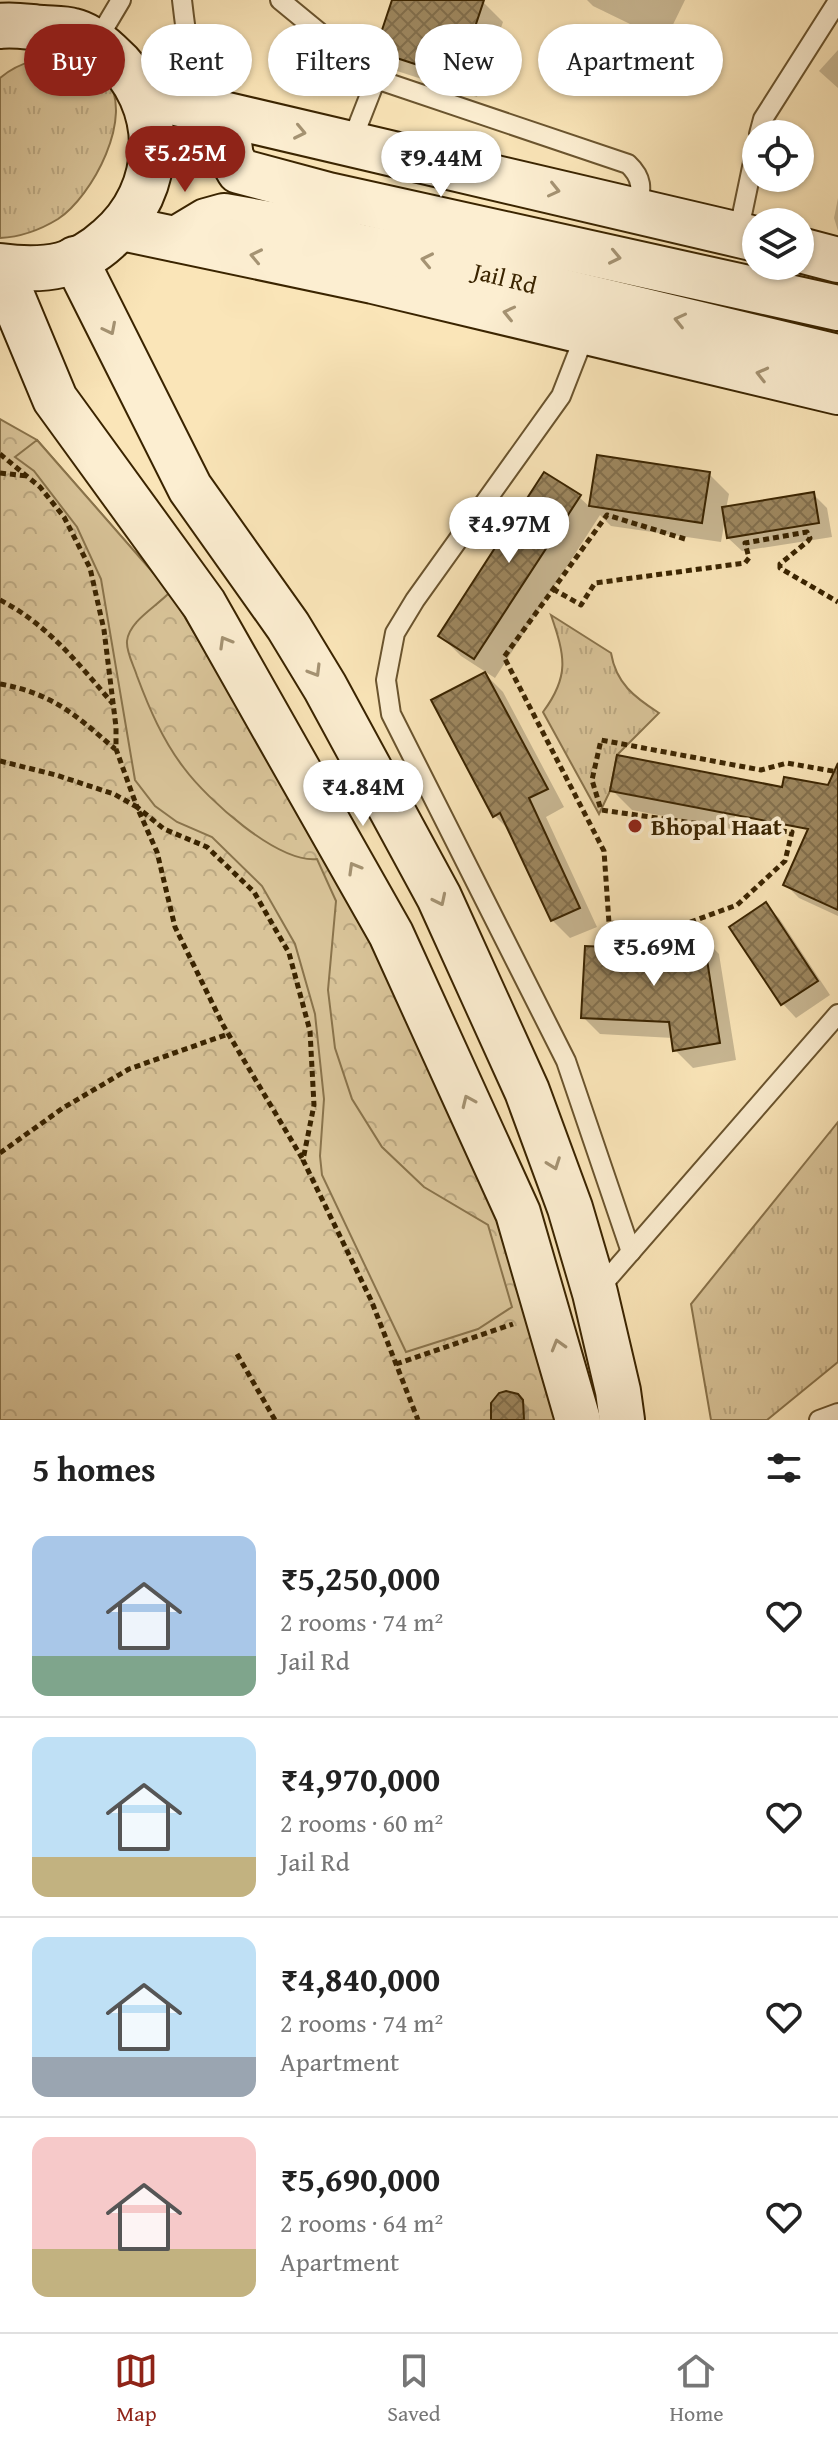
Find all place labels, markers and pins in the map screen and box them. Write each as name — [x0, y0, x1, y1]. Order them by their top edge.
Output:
pin: ₹5.25M — [120, 126, 250, 194]
pin: ₹9.44M — [376, 131, 506, 199]
pin: ₹4.97M — [444, 497, 574, 565]
pin: ₹4.84M — [298, 760, 428, 828]
place label: Bhopal Haat — [651, 809, 782, 844]
marker: Bhopal Haat — [626, 817, 644, 835]
pin: ₹5.69M — [589, 920, 719, 988]

